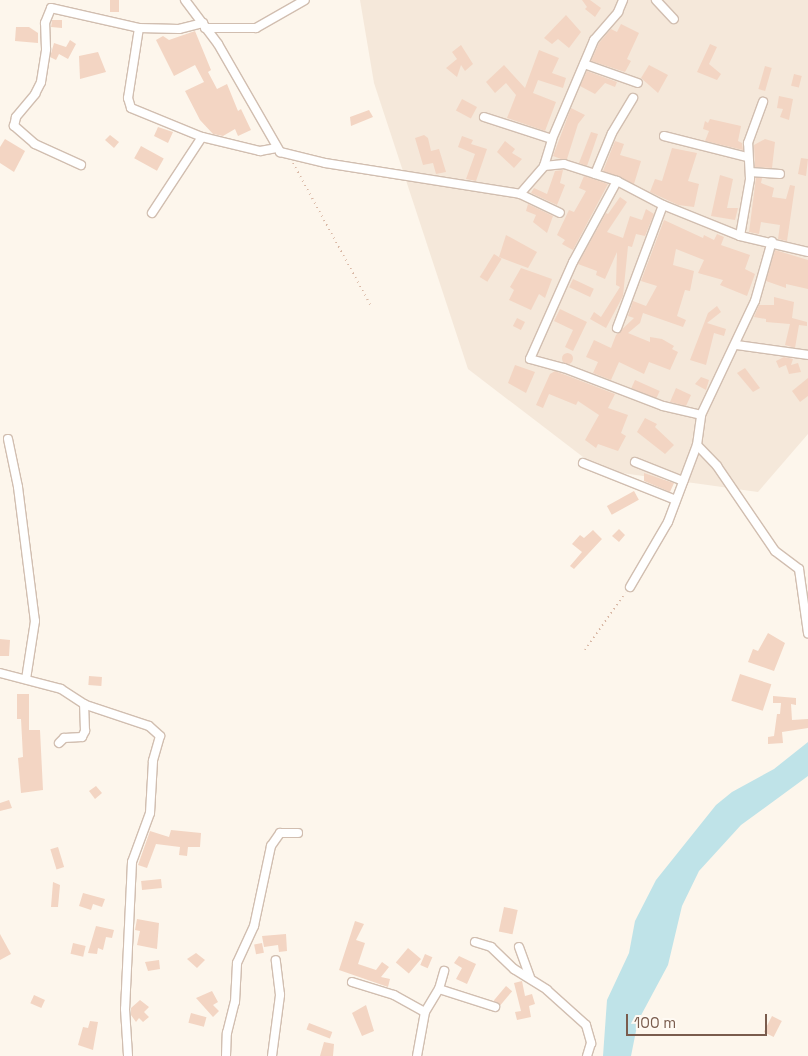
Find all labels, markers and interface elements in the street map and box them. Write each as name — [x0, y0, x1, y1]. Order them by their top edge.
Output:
scale bar — [628, 1004, 769, 1036]
text: 100 m — [634, 1013, 676, 1032]

